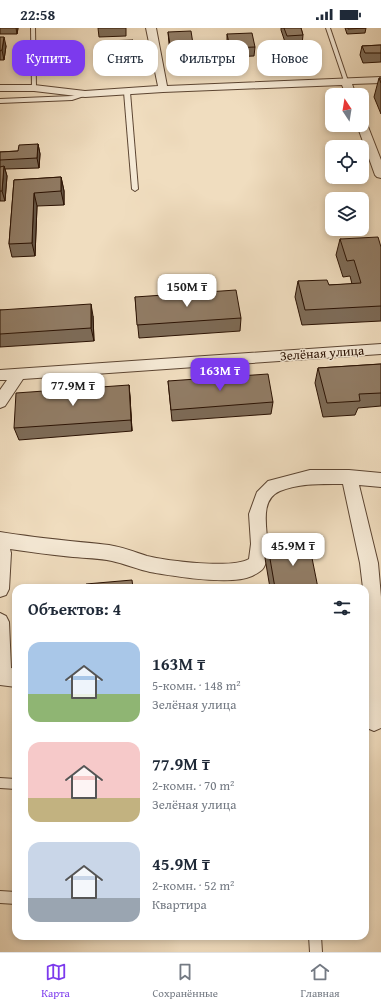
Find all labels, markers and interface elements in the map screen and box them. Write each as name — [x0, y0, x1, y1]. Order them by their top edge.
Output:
text: 22:58 — [20, 4, 55, 25]
chip: Купить — [12, 40, 85, 76]
chip: Снять — [93, 40, 158, 76]
chip: Фильтры — [166, 40, 249, 76]
chip: Новое — [257, 40, 322, 76]
north arrow — [325, 88, 369, 132]
map controls — [325, 88, 369, 236]
button: locate — [325, 140, 369, 184]
button: layers — [325, 192, 369, 236]
pin: 150M ₸ — [154, 274, 220, 308]
text: 150M ₸ — [167, 277, 207, 296]
street label: Зелёная улица — [279, 341, 366, 365]
pin: 163M ₸ — [187, 358, 253, 392]
text: 163M ₸ — [200, 361, 240, 380]
pin: 77.9M ₸ — [36, 373, 110, 407]
text: 77.9M ₸ — [51, 376, 95, 395]
pin: 45.9M ₸ — [256, 533, 330, 567]
text: 45.9M ₸ — [271, 536, 315, 555]
text: Объектов: 4 — [28, 596, 121, 621]
icon: filters — [331, 597, 353, 619]
text: 163M ₸ — [152, 651, 206, 676]
icon: home — [60, 658, 108, 706]
text: 5-комн. · 148 m² — [152, 676, 241, 695]
text: Зелёная улица — [152, 695, 236, 714]
text: 77.9M ₸ — [152, 751, 210, 776]
icon: home — [60, 758, 108, 806]
text: 2-комн. · 70 m² — [152, 776, 234, 795]
text: Зелёная улица — [152, 795, 236, 814]
text: 45.9M ₸ — [152, 851, 210, 876]
icon: home — [60, 858, 108, 906]
text: 2-комн. · 52 m² — [152, 876, 234, 895]
text: Квартира — [152, 895, 207, 914]
tab: Карта — [41, 961, 70, 1001]
tab: Сохранённые — [152, 961, 218, 1001]
tab: Главная — [301, 961, 340, 1001]

